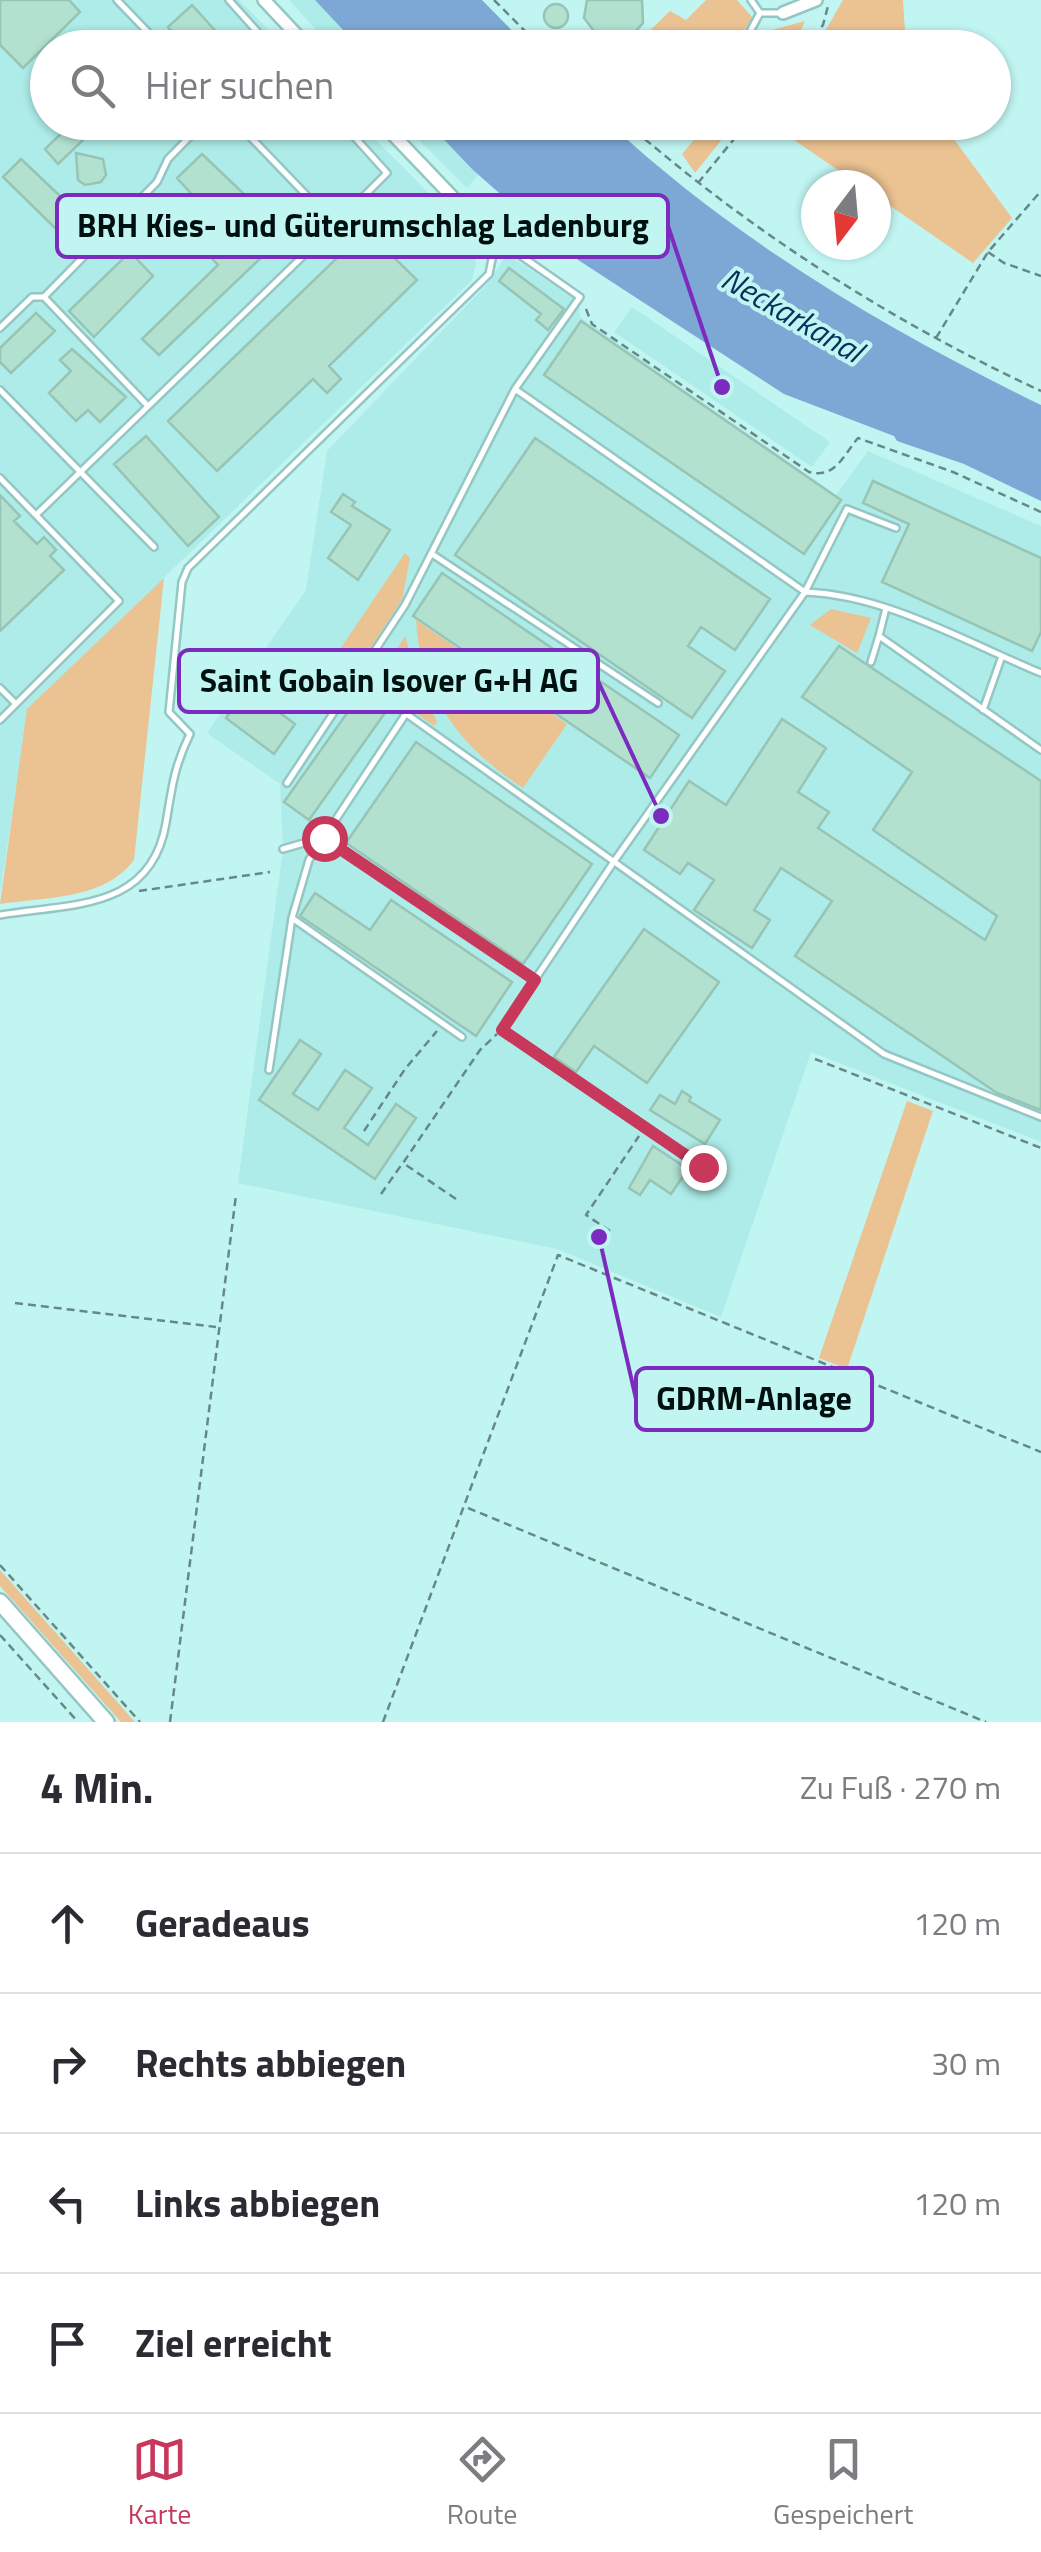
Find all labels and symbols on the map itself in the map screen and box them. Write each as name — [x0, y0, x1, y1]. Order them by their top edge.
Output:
north arrow — [801, 170, 891, 260]
callout: BRH Kies- und Güterumschlag Ladenburg — [57, 195, 668, 257]
text: BRH Kies- und Güterumschlag Ladenburg — [77, 201, 649, 249]
water label: Neckarkanal — [713, 254, 875, 376]
callout: Saint Gobain Isover G+H AG — [179, 650, 598, 712]
text: Saint Gobain Isover G+H AG — [200, 656, 578, 704]
route start — [302, 816, 348, 862]
route end — [681, 1145, 727, 1191]
callout: GDRM-Anlage — [636, 1368, 872, 1430]
text: GDRM-Anlage — [656, 1374, 852, 1422]

